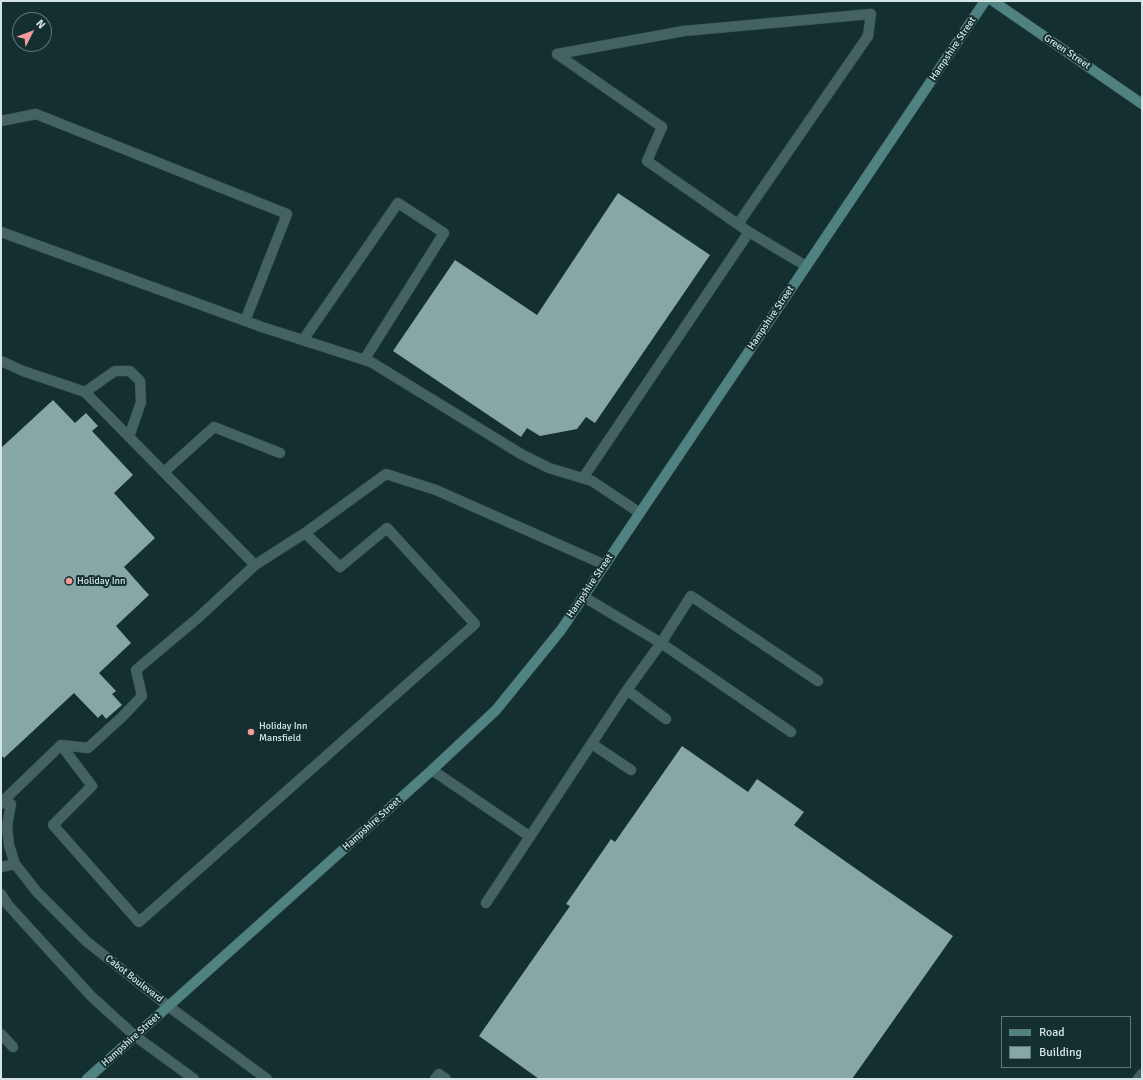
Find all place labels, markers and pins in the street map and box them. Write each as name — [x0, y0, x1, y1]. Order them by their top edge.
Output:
place label: Holiday Inn — [77, 575, 126, 587]
marker: Holiday Inn — [64, 576, 74, 586]
place label: Holiday Inn Mansfield — [259, 720, 308, 744]
marker: Holiday Inn Mansfield — [246, 727, 256, 737]

